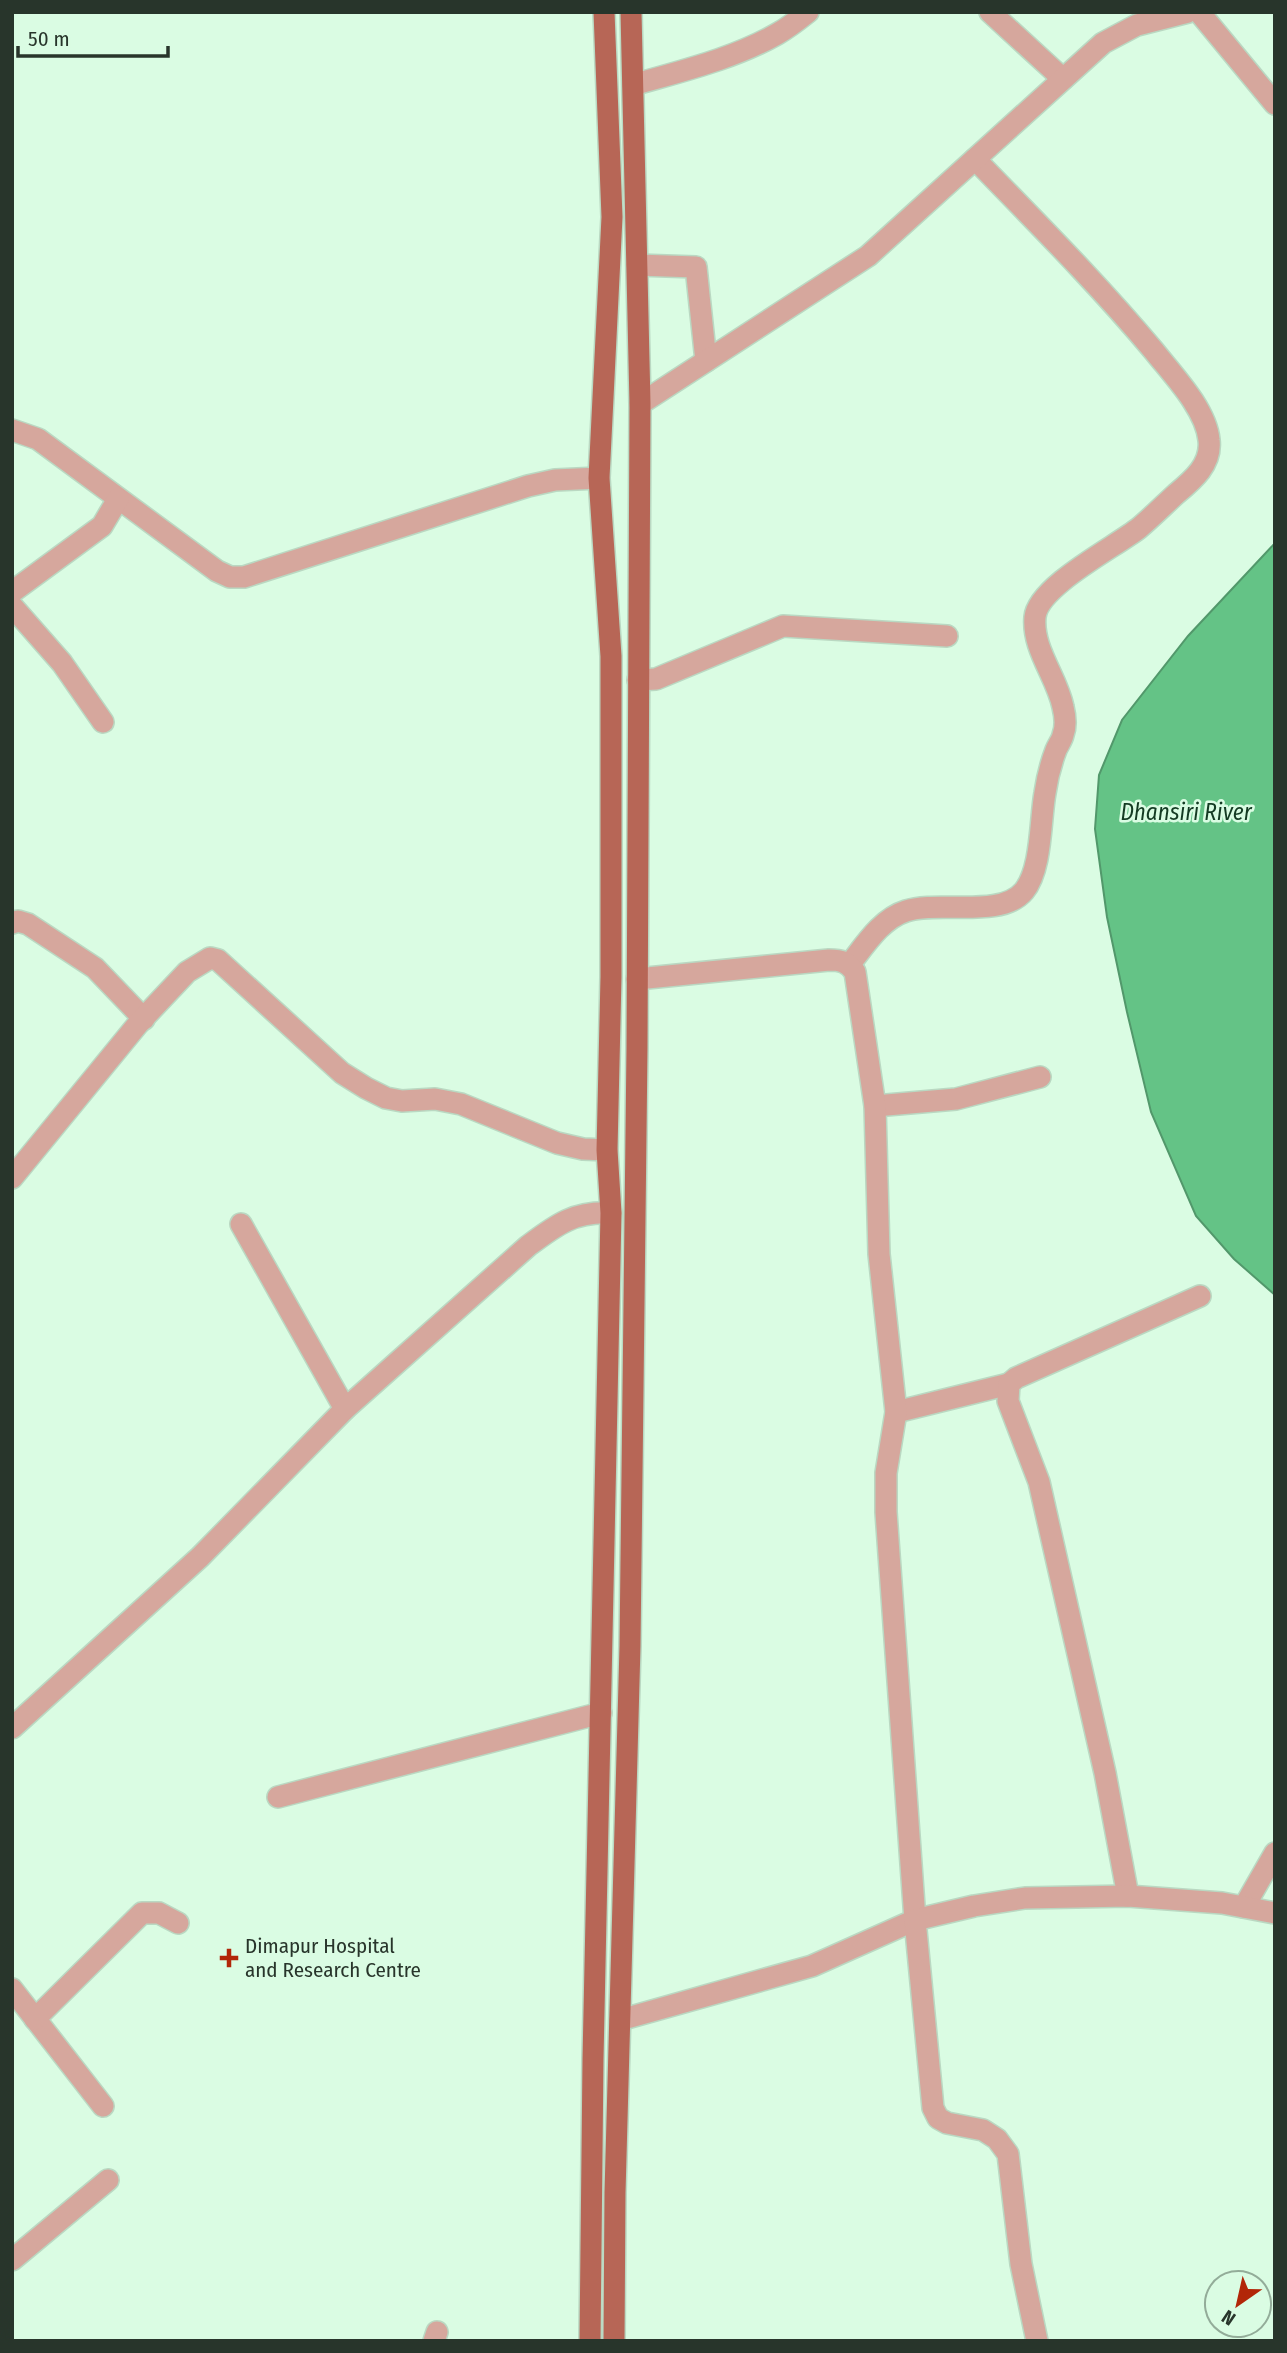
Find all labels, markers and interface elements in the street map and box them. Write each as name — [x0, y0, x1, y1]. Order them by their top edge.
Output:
scale bar — [18, 14, 168, 58]
text: 50 m — [28, 26, 70, 52]
water label: Dhansiri River — [1120, 798, 1253, 826]
place label: Dimapur Hospital and Research Centre — [245, 1933, 421, 1983]
marker: Dimapur Hospital and Research Centre — [219, 1948, 239, 1968]
north arrow — [1203, 2269, 1273, 2339]
text: N — [1218, 2305, 1240, 2330]

